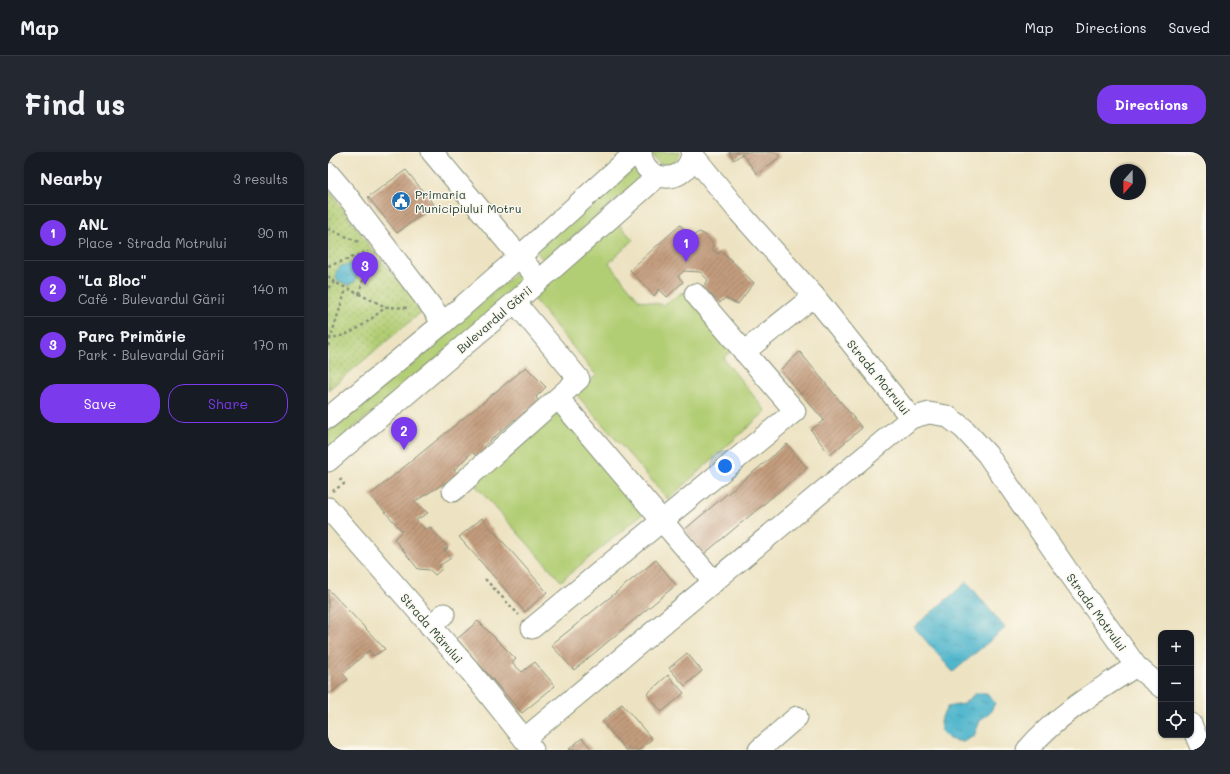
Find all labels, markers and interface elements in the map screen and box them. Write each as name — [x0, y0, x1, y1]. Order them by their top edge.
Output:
text: Map — [20, 15, 59, 40]
text: Map — [1025, 18, 1053, 37]
text: Directions — [1075, 18, 1146, 37]
text: Saved — [1168, 18, 1210, 37]
button: Directions — [1097, 85, 1206, 124]
text: Find us — [24, 86, 125, 122]
north arrow — [1110, 164, 1146, 200]
text: Nearby — [40, 167, 102, 189]
text: 3 results — [233, 170, 288, 187]
place label: Primaria Municipiului Motru — [415, 186, 521, 216]
public building icon: Primaria Municipiului Motru — [390, 190, 412, 212]
text: ANL — [78, 214, 109, 234]
text: 1 — [50, 224, 56, 241]
text: 90 m — [258, 224, 288, 241]
pin: 1 — [673, 229, 699, 262]
text: Place · Strada Motrului — [78, 234, 227, 251]
pin: 3 — [352, 252, 378, 285]
text: "La Bloc" — [78, 270, 147, 290]
text: 2 — [49, 280, 57, 297]
text: 140 m — [252, 280, 288, 297]
street label: Bulevardul Gării — [453, 282, 535, 356]
text: Café · Bulevardul Gării — [78, 290, 225, 307]
text: Parc Primărie — [78, 326, 186, 346]
text: 3 — [49, 336, 57, 353]
text: 170 m — [252, 336, 288, 353]
street label: Strada Motrului — [844, 336, 914, 418]
text: Park · Bulevardul Gării — [78, 346, 224, 363]
button: Save — [40, 384, 160, 423]
button: Share — [168, 384, 288, 423]
pin: 2 — [391, 417, 417, 450]
your location — [715, 456, 735, 476]
street label: Strada Motrului — [1063, 570, 1131, 654]
street label: Strada Mărului — [397, 590, 467, 666]
map controls — [1158, 630, 1194, 738]
button: + — [1158, 630, 1194, 666]
button: − — [1158, 666, 1194, 702]
button: locate — [1158, 702, 1194, 738]

